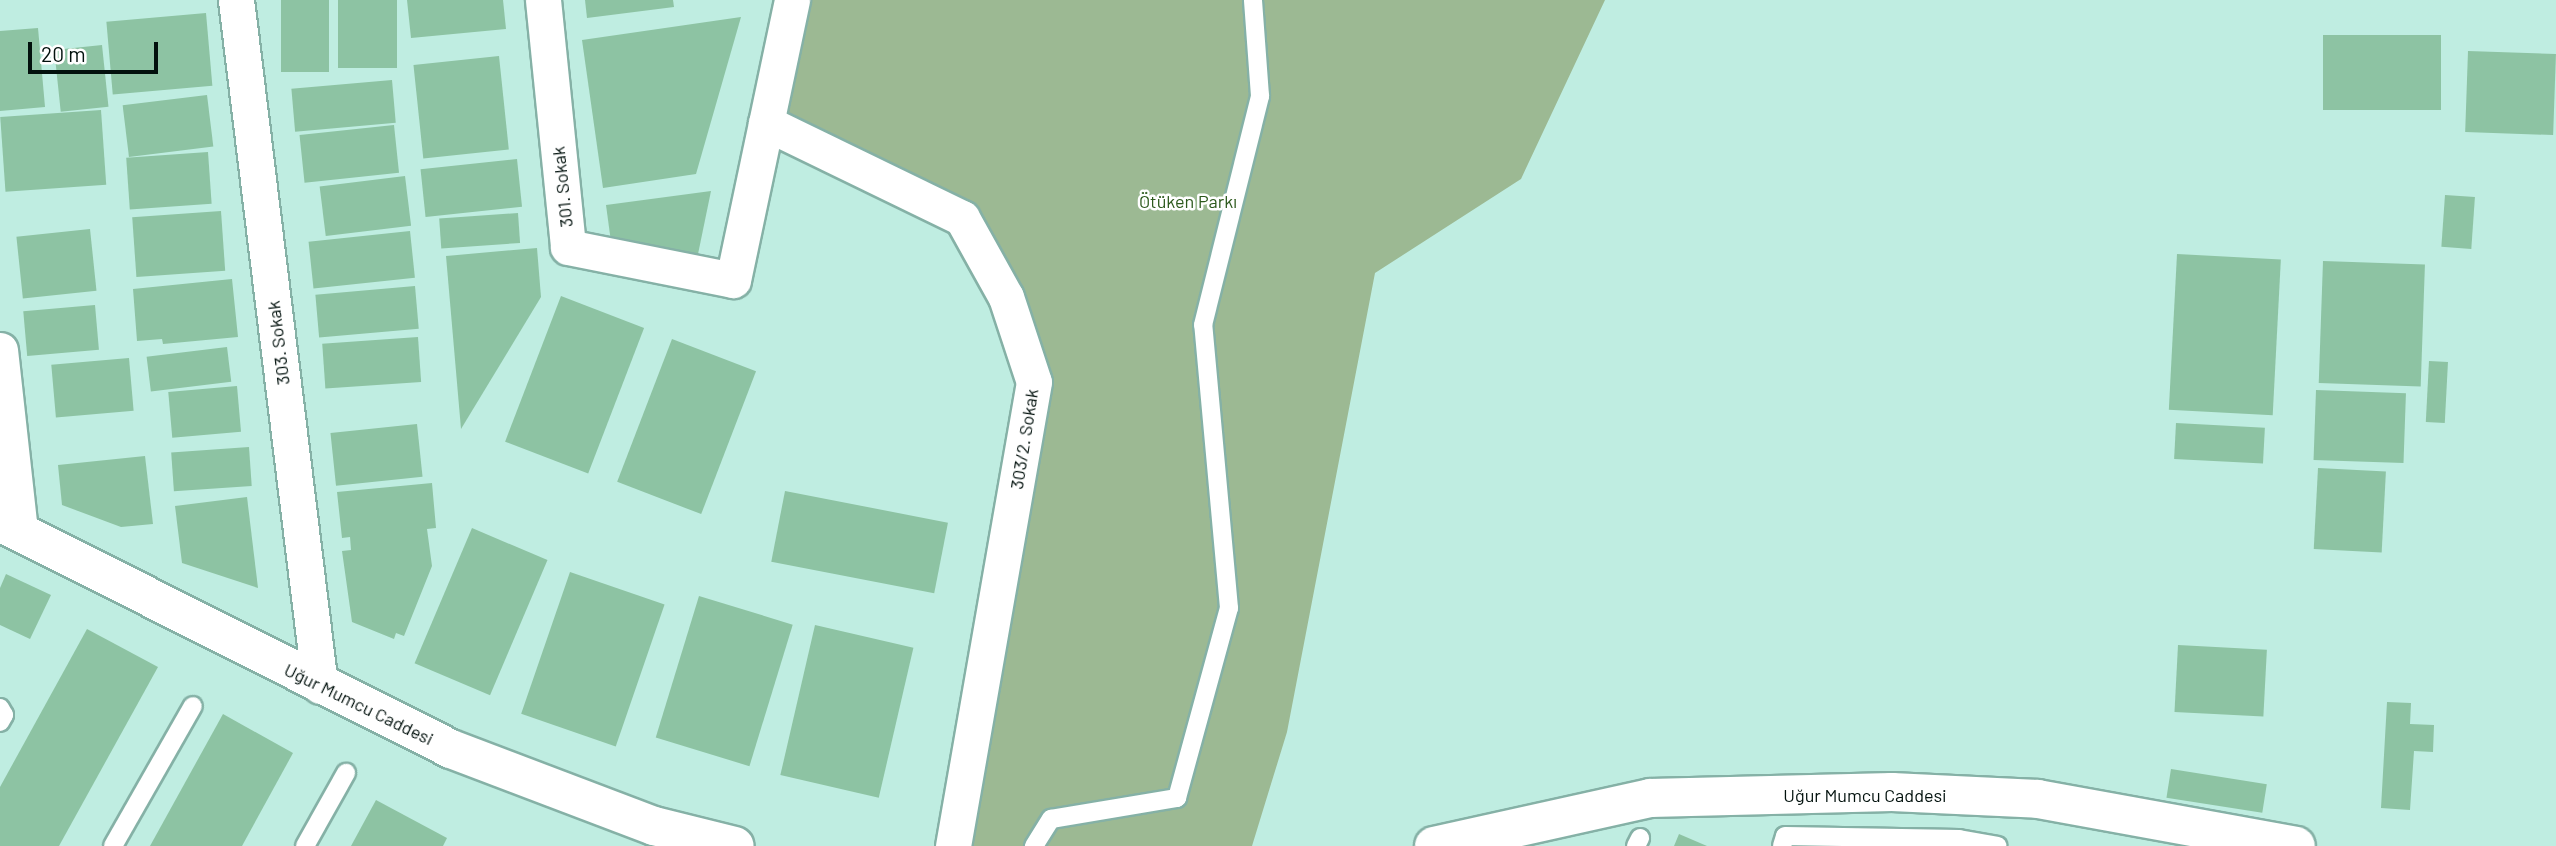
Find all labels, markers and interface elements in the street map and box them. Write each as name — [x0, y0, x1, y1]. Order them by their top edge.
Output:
scale bar — [32, 28, 161, 72]
text: 20 m — [41, 41, 86, 66]
street label: 301. Sokak — [547, 145, 577, 229]
park label: Ötüken Parkı — [1139, 190, 1237, 212]
street label: 303. Sokak — [262, 300, 294, 386]
street label: 303/2. Sokak — [1005, 387, 1043, 491]
street label: Uğur Mumcu Caddesi — [281, 658, 437, 750]
street label: Uğur Mumcu Caddesi — [1783, 784, 1947, 806]

